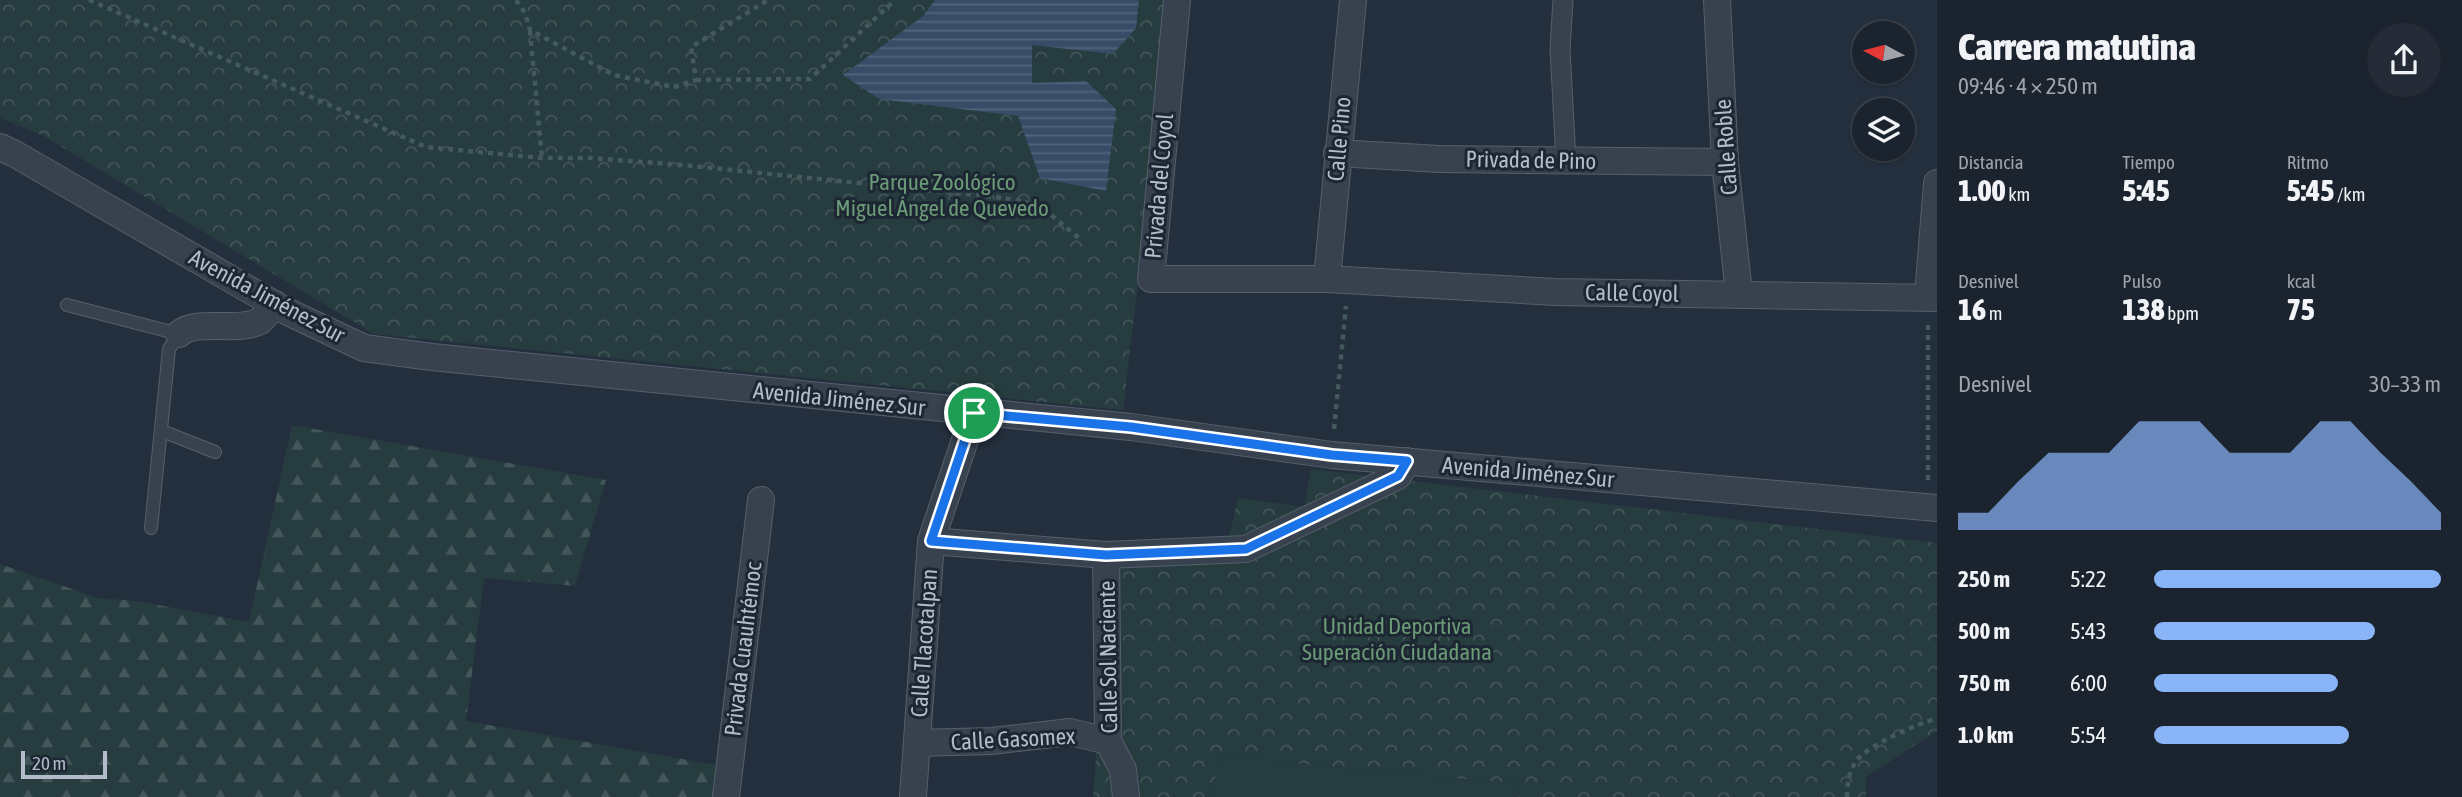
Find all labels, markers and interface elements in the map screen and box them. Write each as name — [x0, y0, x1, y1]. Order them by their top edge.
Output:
north arrow — [1852, 21, 1914, 84]
map controls — [1852, 21, 1915, 161]
button: share — [2367, 23, 2441, 97]
text: Carrera matutina — [1958, 25, 2196, 68]
text: 09:46 · 4 × 250 m — [1958, 73, 2098, 99]
street label: Calle Pino — [1322, 96, 1356, 182]
street label: Calle Roble — [1710, 98, 1742, 196]
button: layers — [1852, 98, 1915, 161]
street label: Privada del Coyol — [1140, 112, 1178, 260]
street label: Privada de Pino — [1465, 146, 1597, 174]
text: Distancia — [1958, 151, 2023, 173]
text: Tiempo — [2122, 151, 2175, 173]
text: Ritmo — [2287, 151, 2329, 173]
park label: Parque Zoológico Miguel Ángel de Quevedo — [835, 169, 1049, 221]
text: 1.00 — [1958, 173, 2006, 207]
text: 5:45 — [2122, 173, 2170, 207]
text: 5:45 — [2287, 173, 2334, 207]
text: km — [2006, 183, 2030, 205]
text: /km — [2334, 183, 2365, 205]
street label: Avenida Jiménez Sur — [185, 244, 350, 349]
text: Desnivel — [1958, 270, 2019, 292]
text: Pulso — [2122, 270, 2162, 292]
text: kcal — [2287, 270, 2316, 292]
street label: Calle Coyol — [1585, 279, 1679, 307]
text: 16 — [1958, 292, 1986, 326]
text: 138 — [2122, 292, 2165, 326]
text: 75 — [2287, 292, 2315, 326]
text: m — [1986, 302, 2003, 324]
text: bpm — [2165, 302, 2199, 324]
text: Desnivel — [1958, 371, 2032, 397]
text: 30–33 m — [2369, 371, 2441, 397]
street label: Avenida Jiménez Sur — [752, 377, 927, 421]
pin — [944, 383, 1004, 443]
icon: arrive — [955, 394, 993, 432]
street label: Avenida Jiménez Sur — [1441, 452, 1616, 493]
street label: Privada Cuauhtémoc — [719, 560, 767, 738]
text: 250 m — [1958, 566, 2010, 592]
text: 5:22 — [2070, 566, 2107, 592]
street label: Calle Tlacotalpan — [906, 568, 942, 718]
street label: Calle Sol Naciente — [1094, 580, 1122, 734]
park label: Unidad Deportiva Superación Ciudadana — [1302, 613, 1492, 665]
text: 500 m — [1958, 618, 2010, 644]
text: 5:43 — [2070, 618, 2107, 644]
text: 750 m — [1958, 670, 2010, 696]
text: 6:00 — [2070, 670, 2107, 696]
text: 1.0 km — [1958, 722, 2014, 748]
text: 5:54 — [2070, 722, 2107, 748]
street label: Calle Gasomex — [950, 723, 1076, 755]
scale bar — [21, 748, 107, 780]
text: 20 m — [32, 752, 66, 774]

